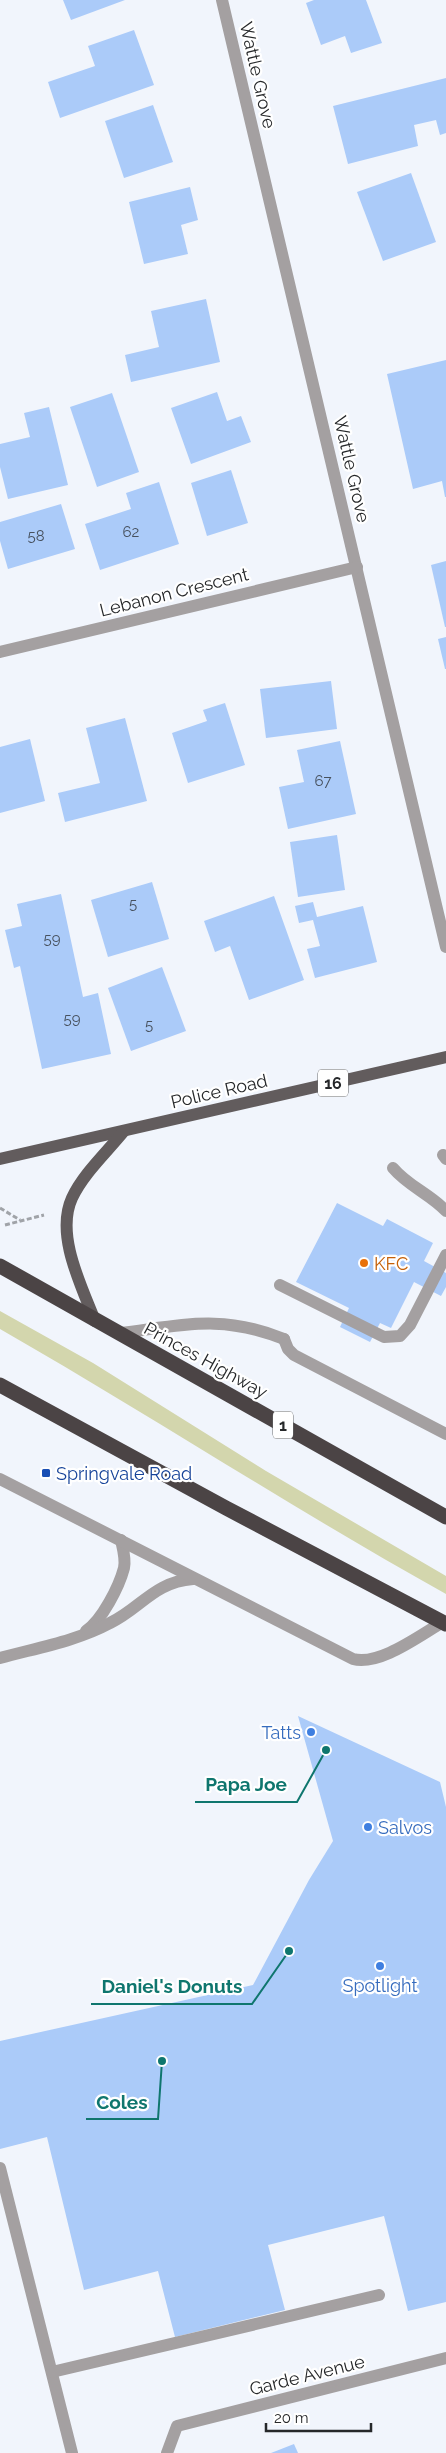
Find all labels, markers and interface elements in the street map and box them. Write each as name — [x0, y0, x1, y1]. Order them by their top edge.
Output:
street label: Wattle Grove — [236, 20, 281, 131]
street label: Wattle Grove — [330, 414, 375, 525]
house number: 62 — [123, 523, 140, 541]
house number: 58 — [27, 527, 45, 545]
street label: Lebanon Crescent — [97, 563, 251, 621]
house number: 67 — [314, 772, 332, 790]
house number: 5 — [129, 895, 137, 913]
house number: 59 — [44, 930, 61, 948]
house number: 59 — [64, 1010, 81, 1028]
house number: 5 — [145, 1016, 153, 1034]
street label: Police Road — [169, 1070, 269, 1112]
road number: 16 — [318, 1070, 348, 1096]
place label: KFC — [374, 1253, 408, 1274]
marker: KFC — [358, 1257, 370, 1269]
street label: Princes Highway — [141, 1317, 272, 1403]
road number: 1 — [273, 1412, 293, 1438]
place label: Springvale Road — [56, 1463, 192, 1484]
marker: Springvale Road — [40, 1467, 52, 1479]
place label: Tatts — [261, 1722, 301, 1743]
marker: Tatts — [305, 1726, 317, 1738]
callout: Papa Joe — [195, 1768, 297, 1802]
text: Papa Joe — [205, 1773, 287, 1795]
place label: Salvos — [378, 1817, 432, 1838]
marker: Salvos — [362, 1821, 374, 1833]
marker: Spotlight — [374, 1960, 386, 1972]
callout: Daniel's Donuts — [91, 1970, 252, 2004]
text: Daniel's Donuts — [102, 1975, 242, 1997]
place label: Spotlight — [342, 1975, 418, 1996]
callout: Coles — [86, 2085, 158, 2119]
text: Coles — [96, 2091, 148, 2113]
street label: Garde Avenue — [247, 2350, 367, 2399]
scale bar — [266, 2400, 371, 2432]
text: 20 m — [274, 2409, 309, 2427]

